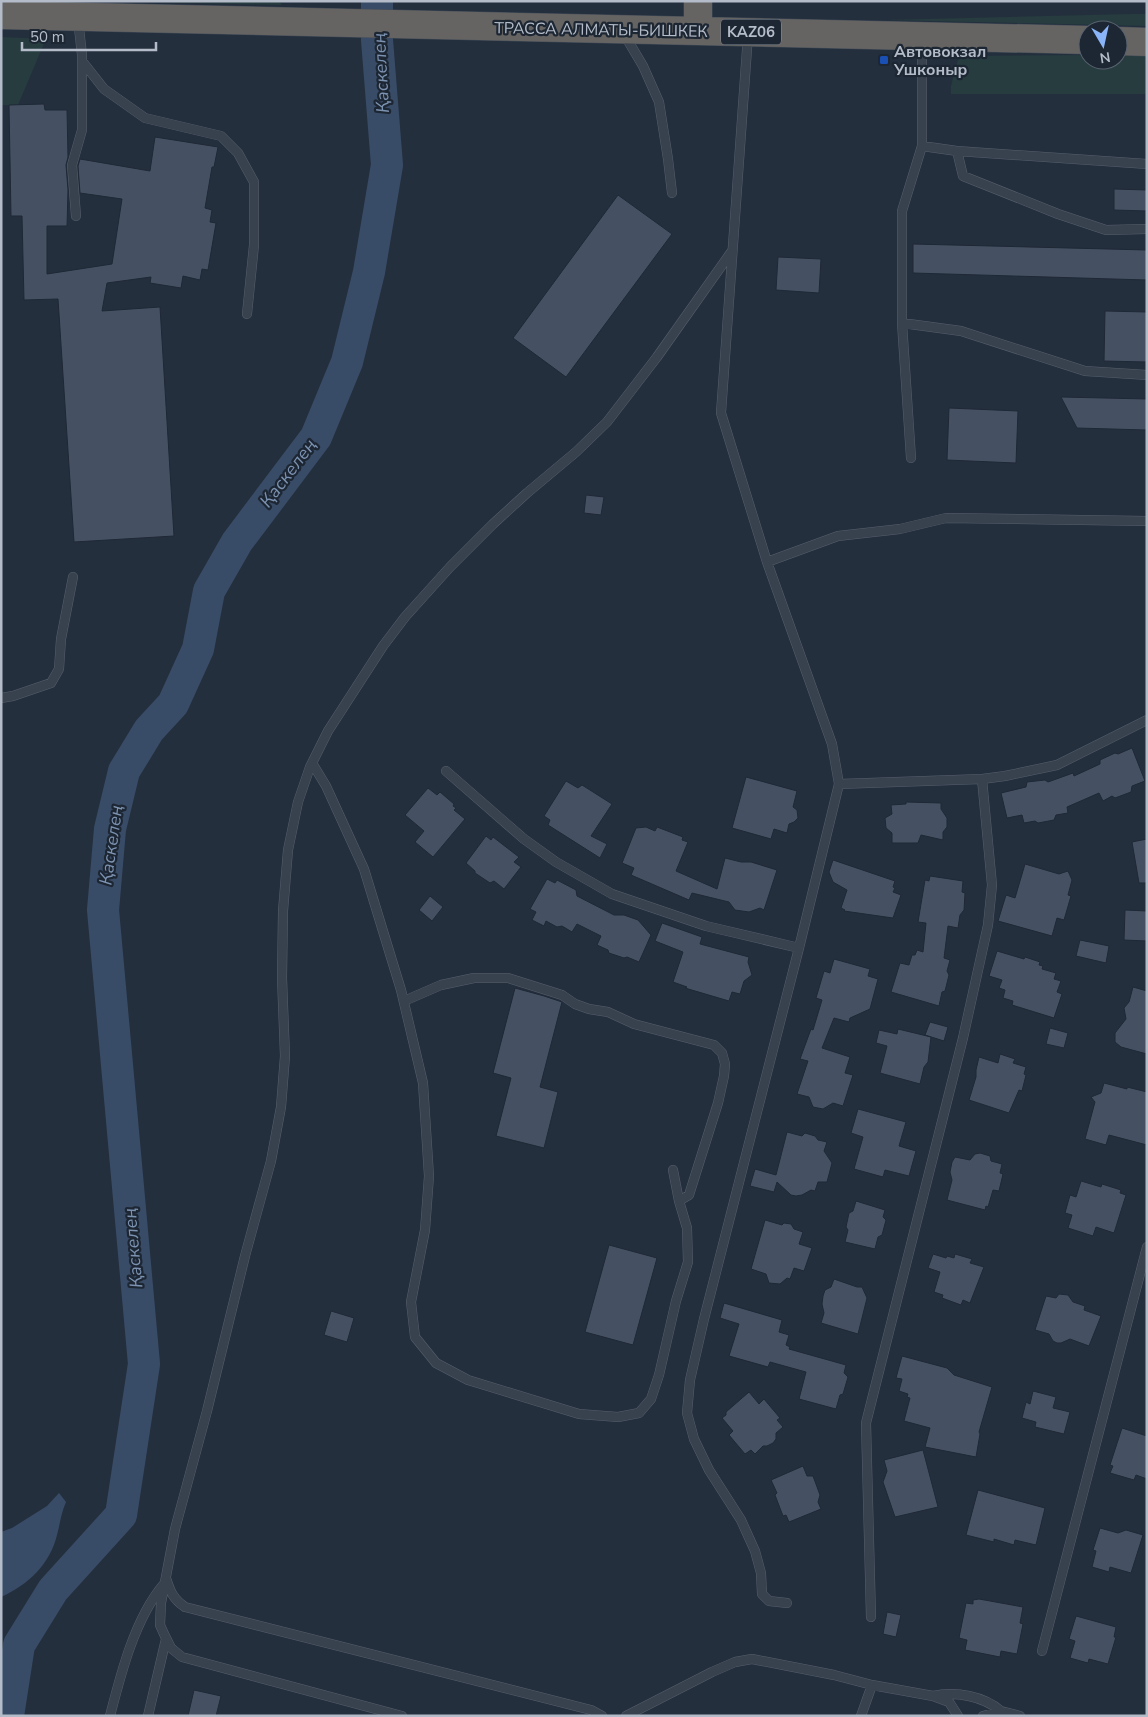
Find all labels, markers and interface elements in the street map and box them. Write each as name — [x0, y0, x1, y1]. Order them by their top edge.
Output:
street label: ТРАССА АЛМАТЫ-БИШКЕК — [494, 17, 709, 43]
scale bar — [22, 20, 156, 52]
road number: KАZ06 — [721, 20, 781, 44]
north arrow — [1078, 20, 1128, 70]
text: 50 m — [30, 27, 65, 47]
water label: Қаскелең — [367, 32, 395, 114]
place label: Автовокзал Ушконыр — [893, 41, 986, 81]
text: N — [1098, 47, 1112, 68]
marker: Автовокзал Ушконыр — [878, 54, 890, 66]
water label: Қаскелең — [254, 434, 322, 512]
water label: Қаскелең — [94, 804, 128, 886]
water label: Қаскелең — [118, 1207, 148, 1289]

